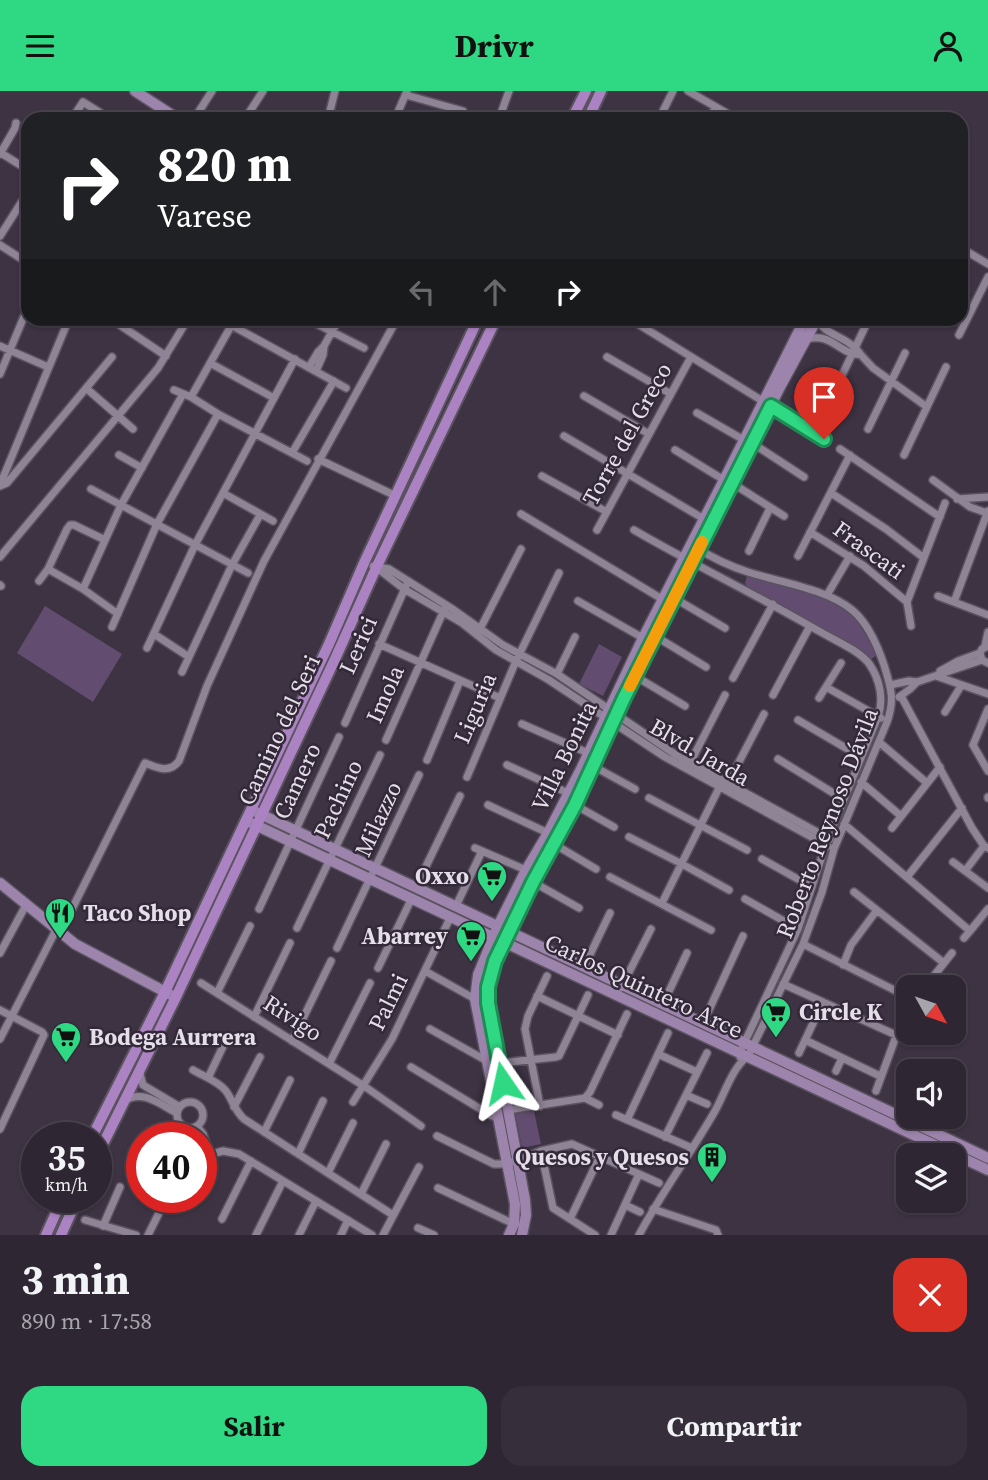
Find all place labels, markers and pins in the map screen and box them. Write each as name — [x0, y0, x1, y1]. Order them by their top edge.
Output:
pin — [794, 367, 854, 439]
supermarket icon: Oxxo — [475, 859, 509, 903]
place label: Oxxo — [415, 860, 469, 892]
restaurant icon: Taco Shop — [43, 896, 77, 940]
place label: Taco Shop — [83, 897, 191, 929]
supermarket icon: Abarrey — [454, 919, 488, 963]
place label: Abarrey — [361, 920, 449, 952]
supermarket icon: Circle K — [759, 995, 793, 1039]
place label: Circle K — [799, 996, 882, 1028]
supermarket icon: Bodega Aurrera — [49, 1020, 83, 1064]
place label: Bodega Aurrera — [89, 1021, 257, 1053]
building icon: Quesos y Quesos — [695, 1140, 729, 1184]
place label: Quesos y Quesos — [515, 1141, 689, 1173]

